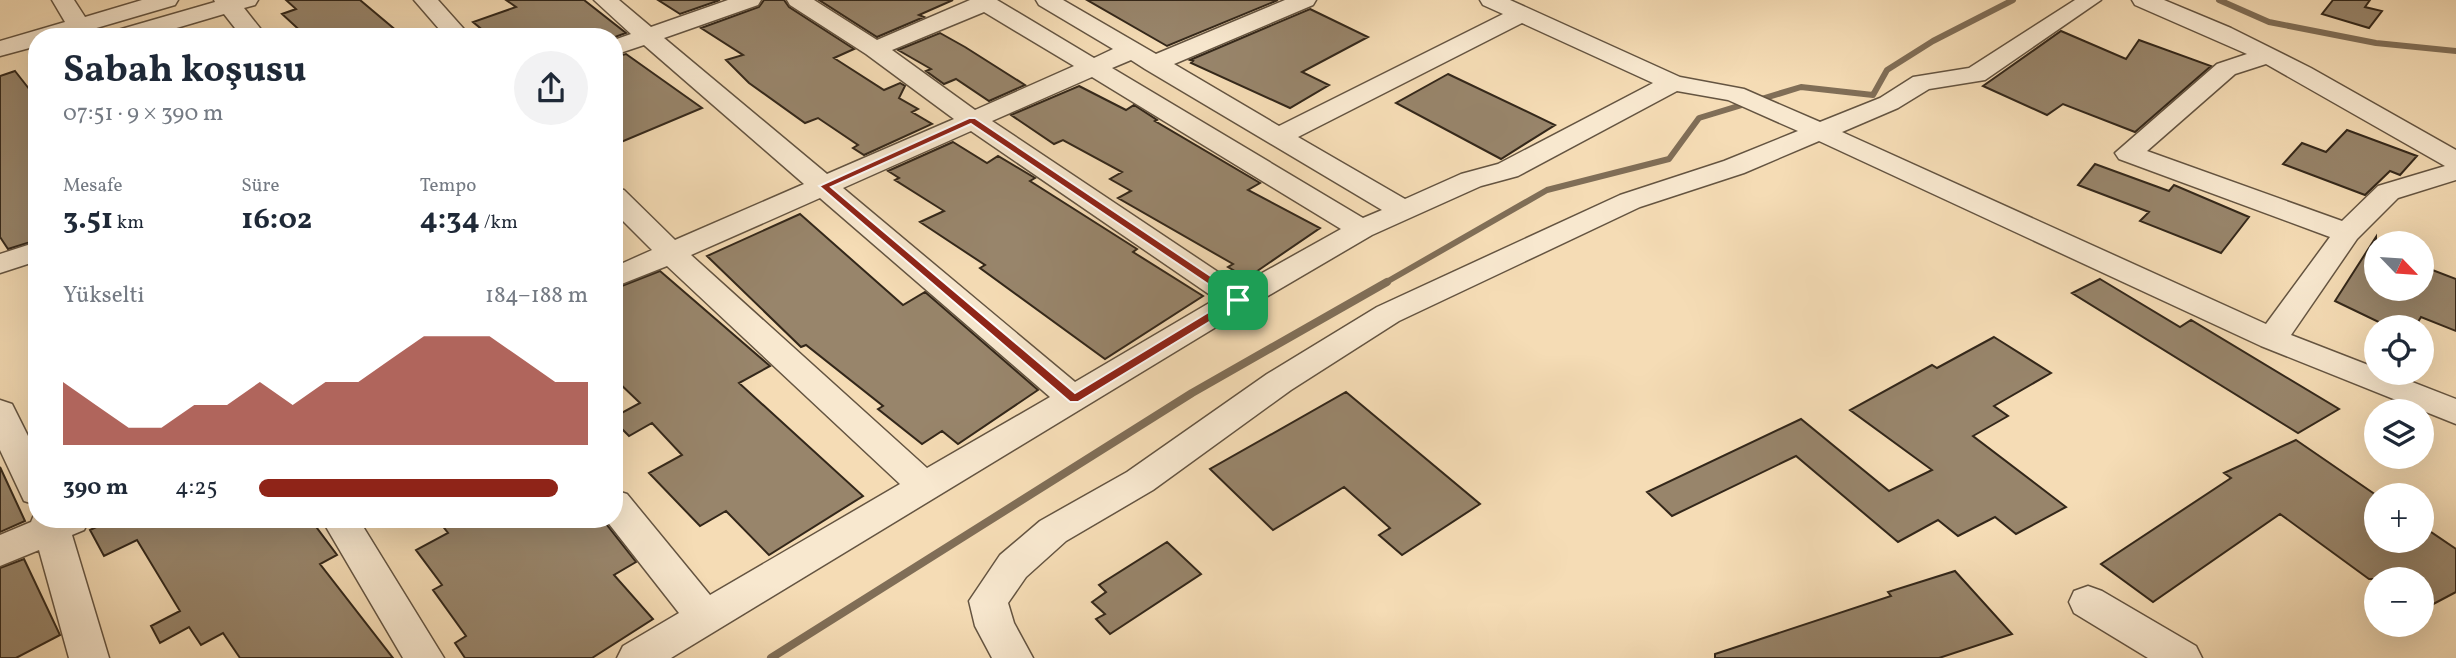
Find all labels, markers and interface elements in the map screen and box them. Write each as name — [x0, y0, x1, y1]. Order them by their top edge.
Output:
text: Sabah koşusu — [63, 45, 307, 98]
button: share — [514, 51, 588, 125]
text: 07:51 · 9 × 390 m — [63, 98, 223, 130]
text: Mesafe — [63, 173, 122, 199]
text: Süre — [241, 173, 280, 199]
text: Tempo — [420, 173, 476, 199]
text: 3.51 — [63, 199, 113, 241]
text: 16:02 — [241, 199, 312, 241]
text: 4:34 — [420, 199, 480, 241]
text: km — [113, 210, 144, 236]
text: /km — [480, 210, 518, 236]
north arrow — [2364, 231, 2434, 301]
map controls — [2364, 231, 2434, 637]
pin — [1208, 270, 1268, 330]
text: Yükselti — [63, 280, 144, 312]
text: 184–188 m — [485, 280, 588, 312]
icon: arrive — [1219, 281, 1257, 319]
button: locate — [2364, 315, 2434, 385]
button: layers — [2364, 399, 2434, 469]
text: 390 m — [63, 472, 128, 504]
text: 4:25 — [175, 472, 218, 504]
button: + — [2364, 483, 2434, 553]
button: − — [2364, 567, 2434, 637]

